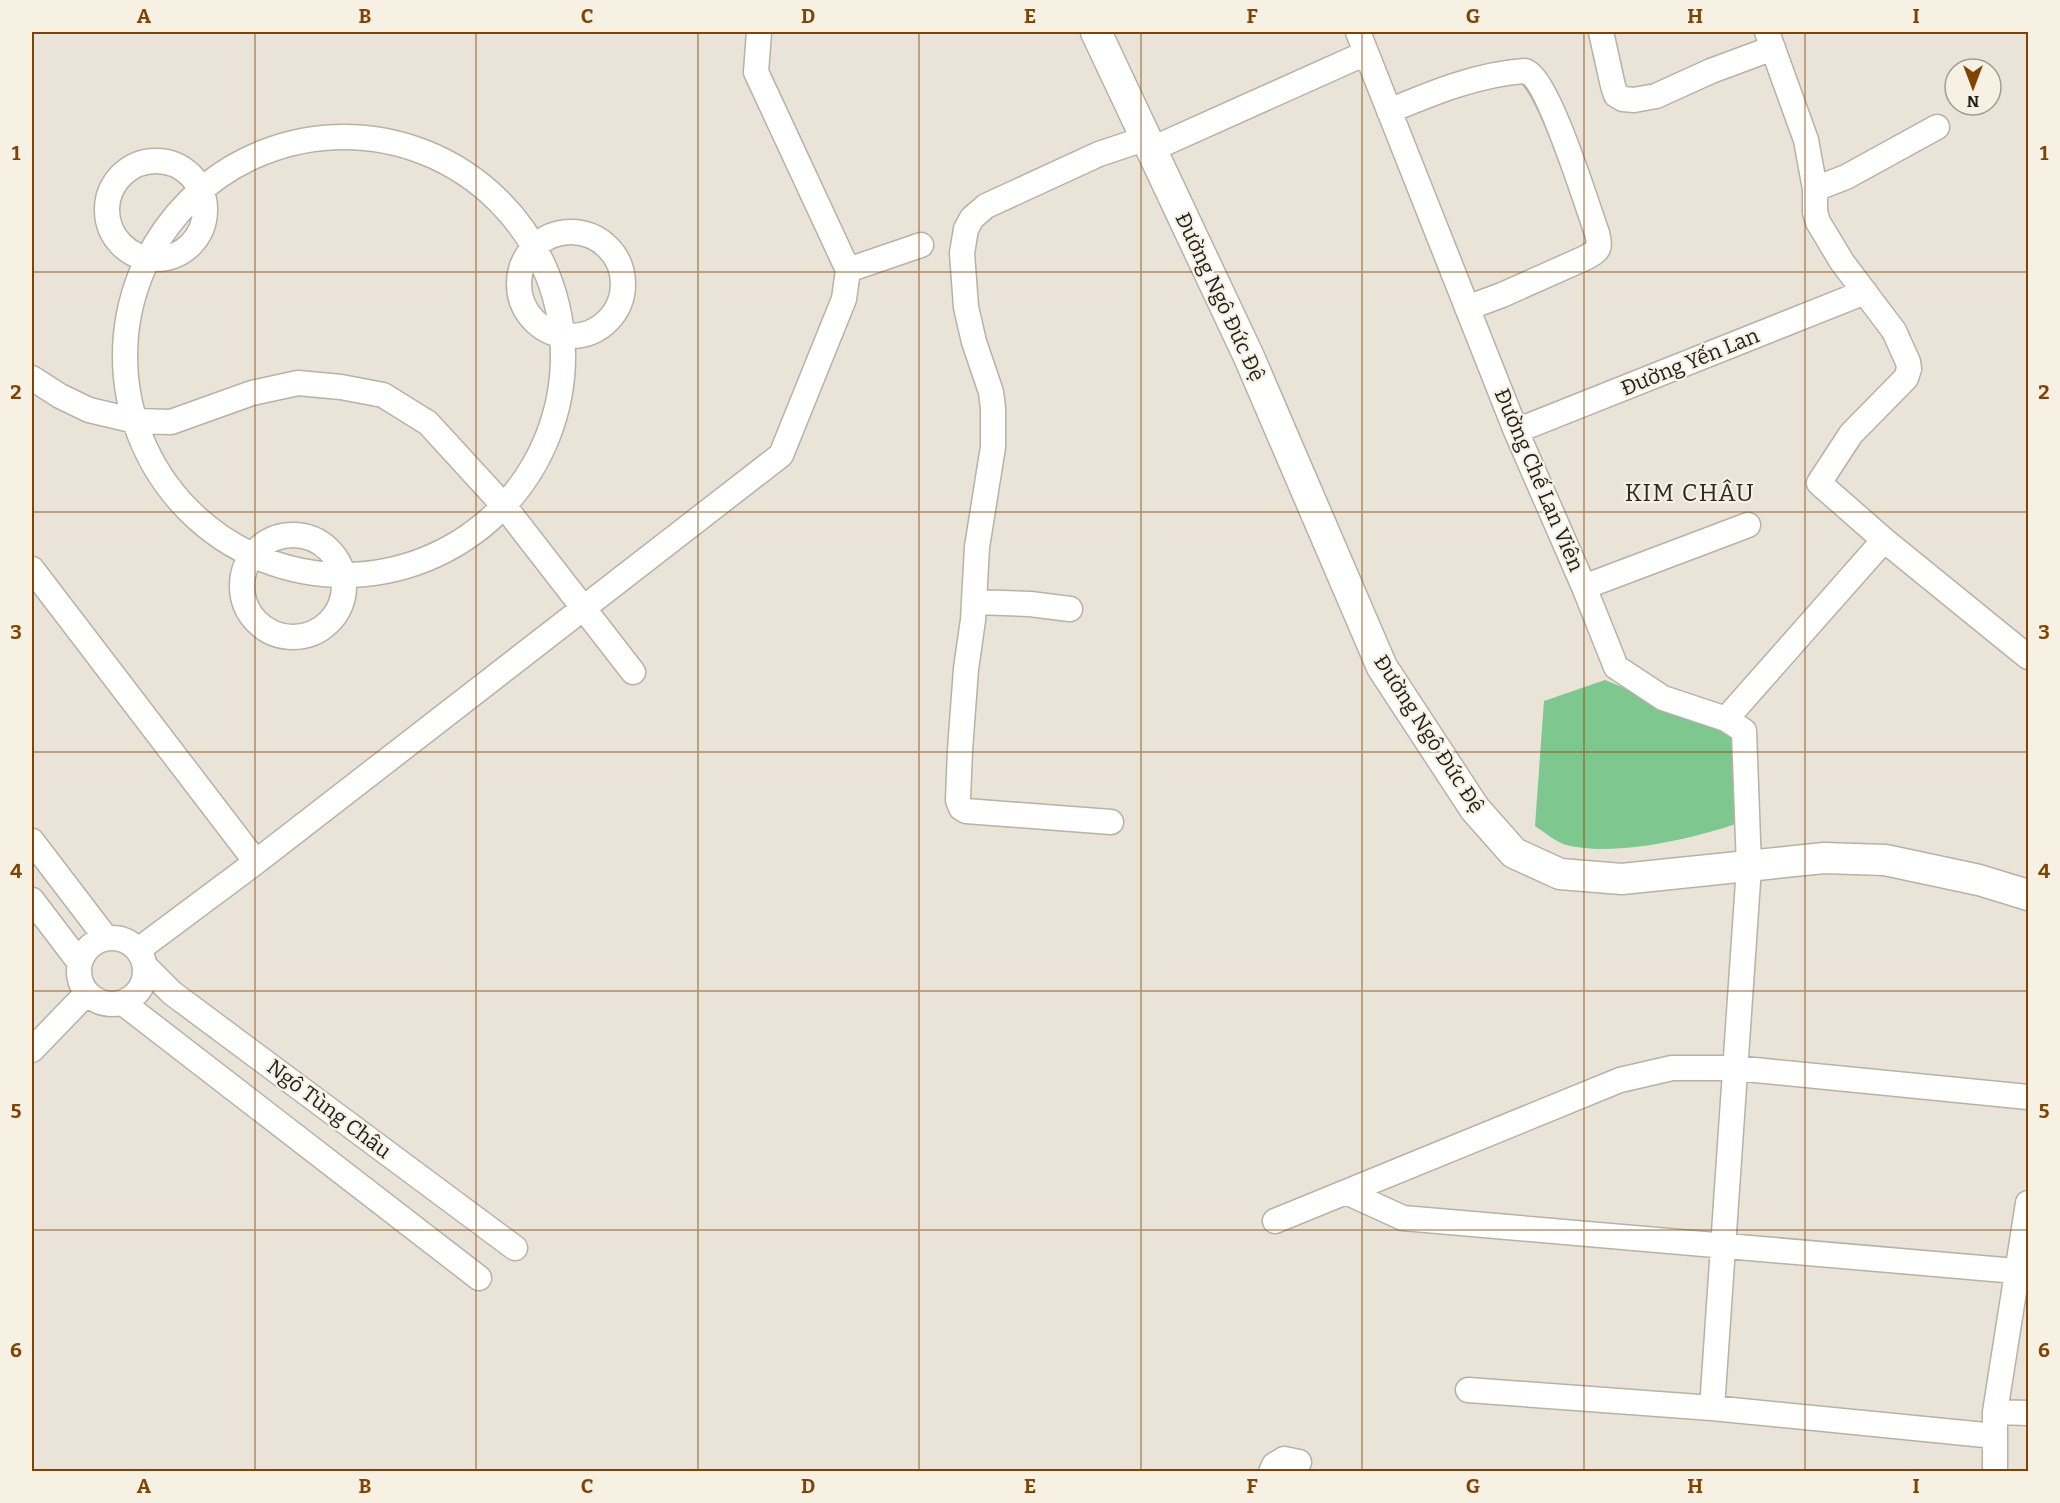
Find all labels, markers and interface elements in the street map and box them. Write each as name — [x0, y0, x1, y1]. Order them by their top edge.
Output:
text: A — [137, 4, 152, 28]
text: B — [359, 4, 372, 28]
text: C — [581, 4, 593, 28]
text: D — [801, 4, 815, 28]
text: E — [1024, 4, 1036, 28]
text: F — [1246, 4, 1258, 28]
text: G — [1466, 4, 1480, 28]
text: H — [1687, 4, 1703, 28]
text: I — [1912, 4, 1920, 28]
north arrow — [1943, 57, 2003, 117]
text: N — [1967, 92, 1979, 111]
text: 1 — [12, 141, 21, 165]
text: 1 — [2040, 141, 2049, 165]
street label: Đường Ngô Đức Đệ — [1170, 209, 1270, 385]
street label: Đường Yến Lan — [1617, 323, 1763, 401]
text: 2 — [10, 380, 22, 404]
text: 2 — [2038, 380, 2050, 404]
street label: Đường Chế Lan Viên — [1489, 385, 1589, 575]
district label: KIM CHÂU — [1625, 479, 1755, 507]
text: 3 — [10, 620, 22, 644]
text: 3 — [2038, 620, 2050, 644]
street label: Đường Ngô Đức Đệ — [1368, 650, 1490, 818]
text: 4 — [10, 859, 22, 883]
text: 4 — [2038, 859, 2050, 883]
street label: Ngô Tùng Châu — [262, 1054, 396, 1164]
text: 5 — [11, 1099, 22, 1123]
text: 5 — [2039, 1099, 2050, 1123]
text: 6 — [10, 1338, 22, 1362]
text: 6 — [2038, 1338, 2050, 1362]
text: A — [137, 1474, 152, 1498]
text: B — [359, 1474, 372, 1498]
text: C — [581, 1474, 593, 1498]
text: D — [801, 1474, 815, 1498]
text: E — [1024, 1474, 1036, 1498]
text: F — [1246, 1474, 1258, 1498]
text: G — [1466, 1474, 1480, 1498]
text: H — [1687, 1474, 1703, 1498]
text: I — [1912, 1474, 1920, 1498]

